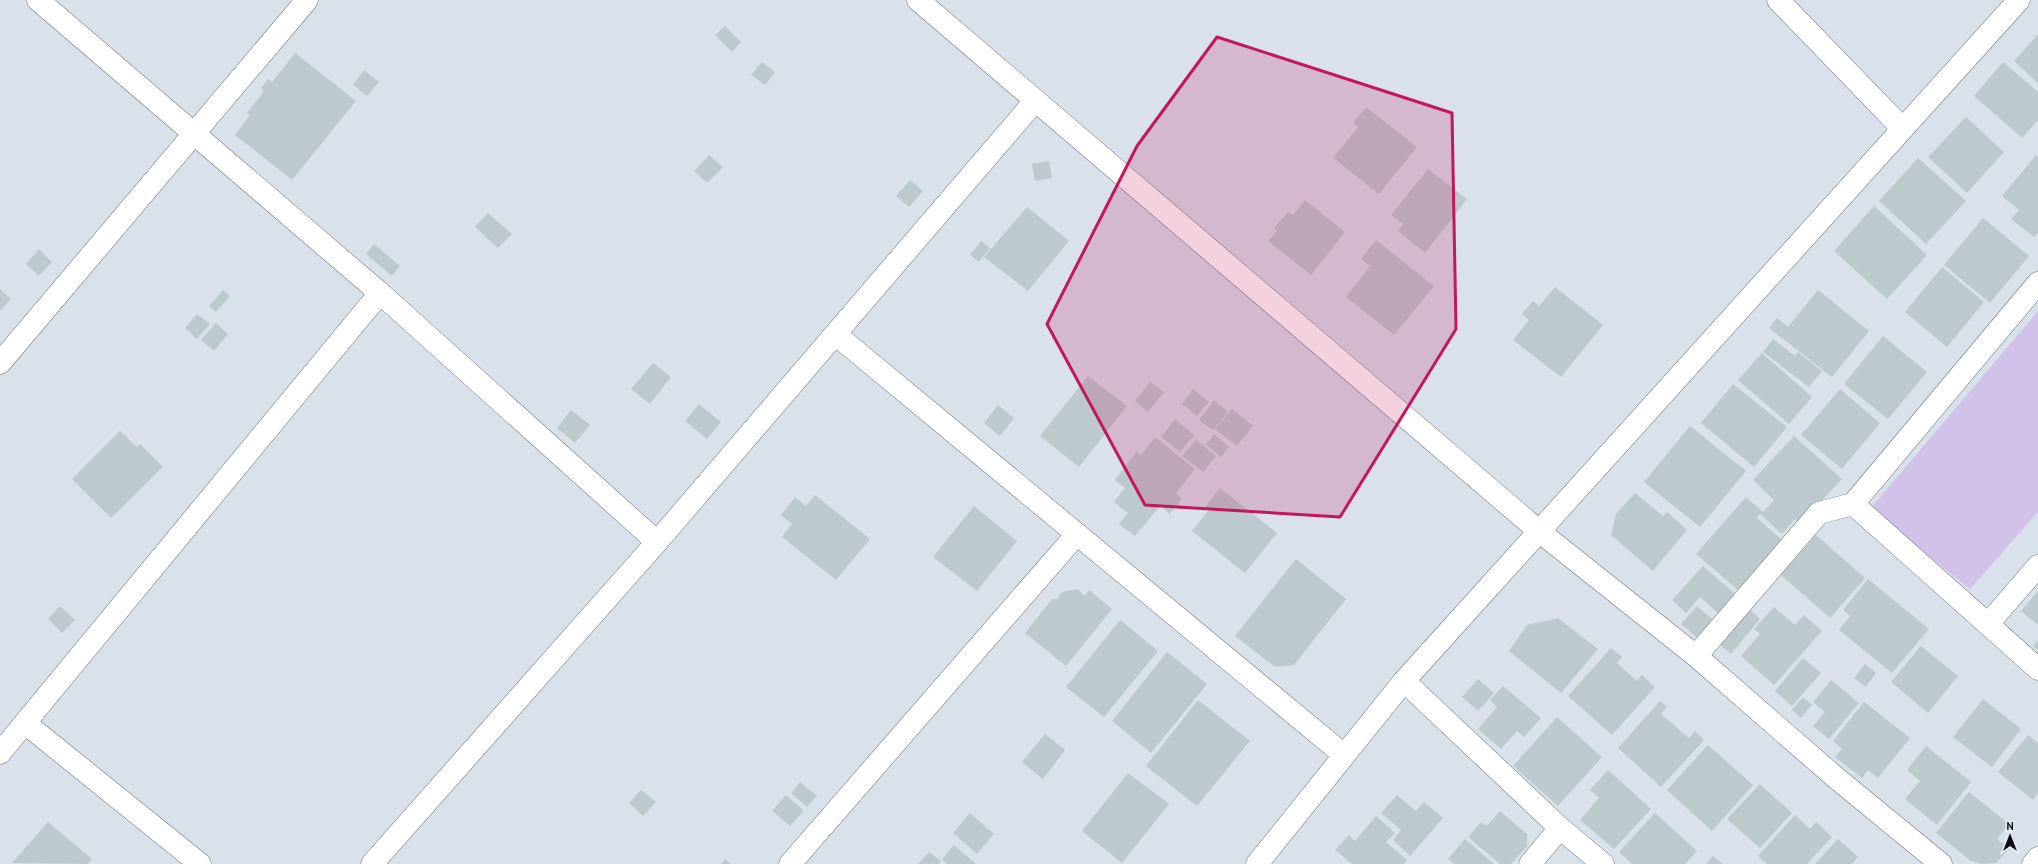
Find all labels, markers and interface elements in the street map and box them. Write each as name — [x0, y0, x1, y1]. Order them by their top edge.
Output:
north arrow — [1990, 816, 2030, 856]
text: N — [2006, 819, 2014, 833]

